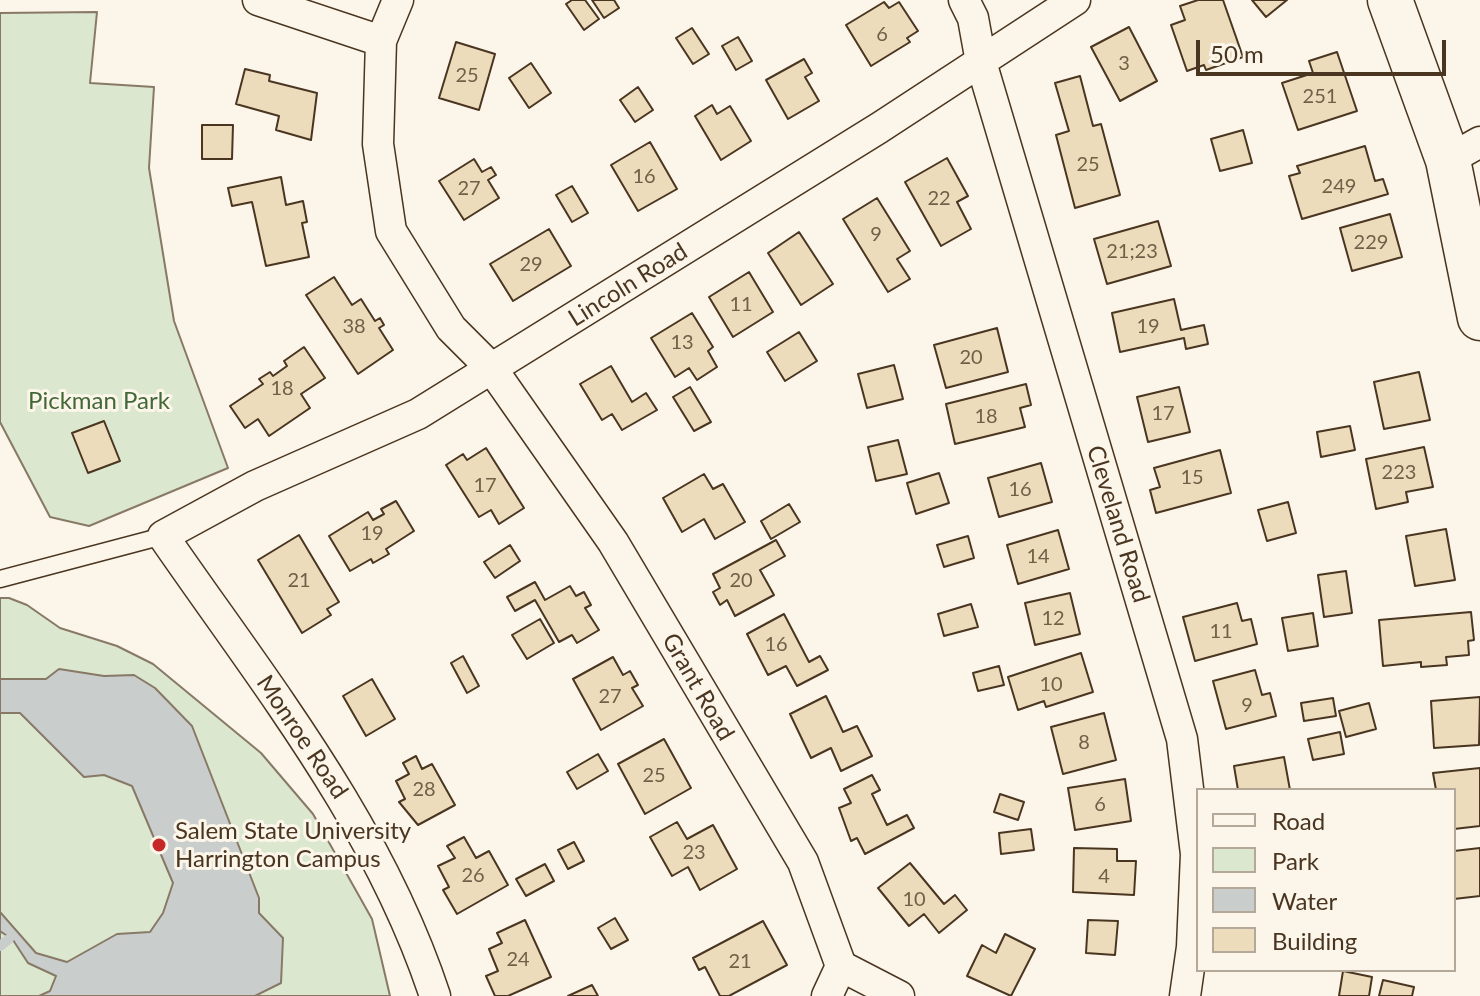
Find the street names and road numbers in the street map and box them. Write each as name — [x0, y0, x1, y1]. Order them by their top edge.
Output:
street label: Lincoln Road — [563, 237, 693, 333]
street label: Cleveland Road — [1080, 442, 1156, 606]
street label: Grant Road — [656, 628, 740, 746]
street label: Monroe Road — [250, 670, 354, 804]

